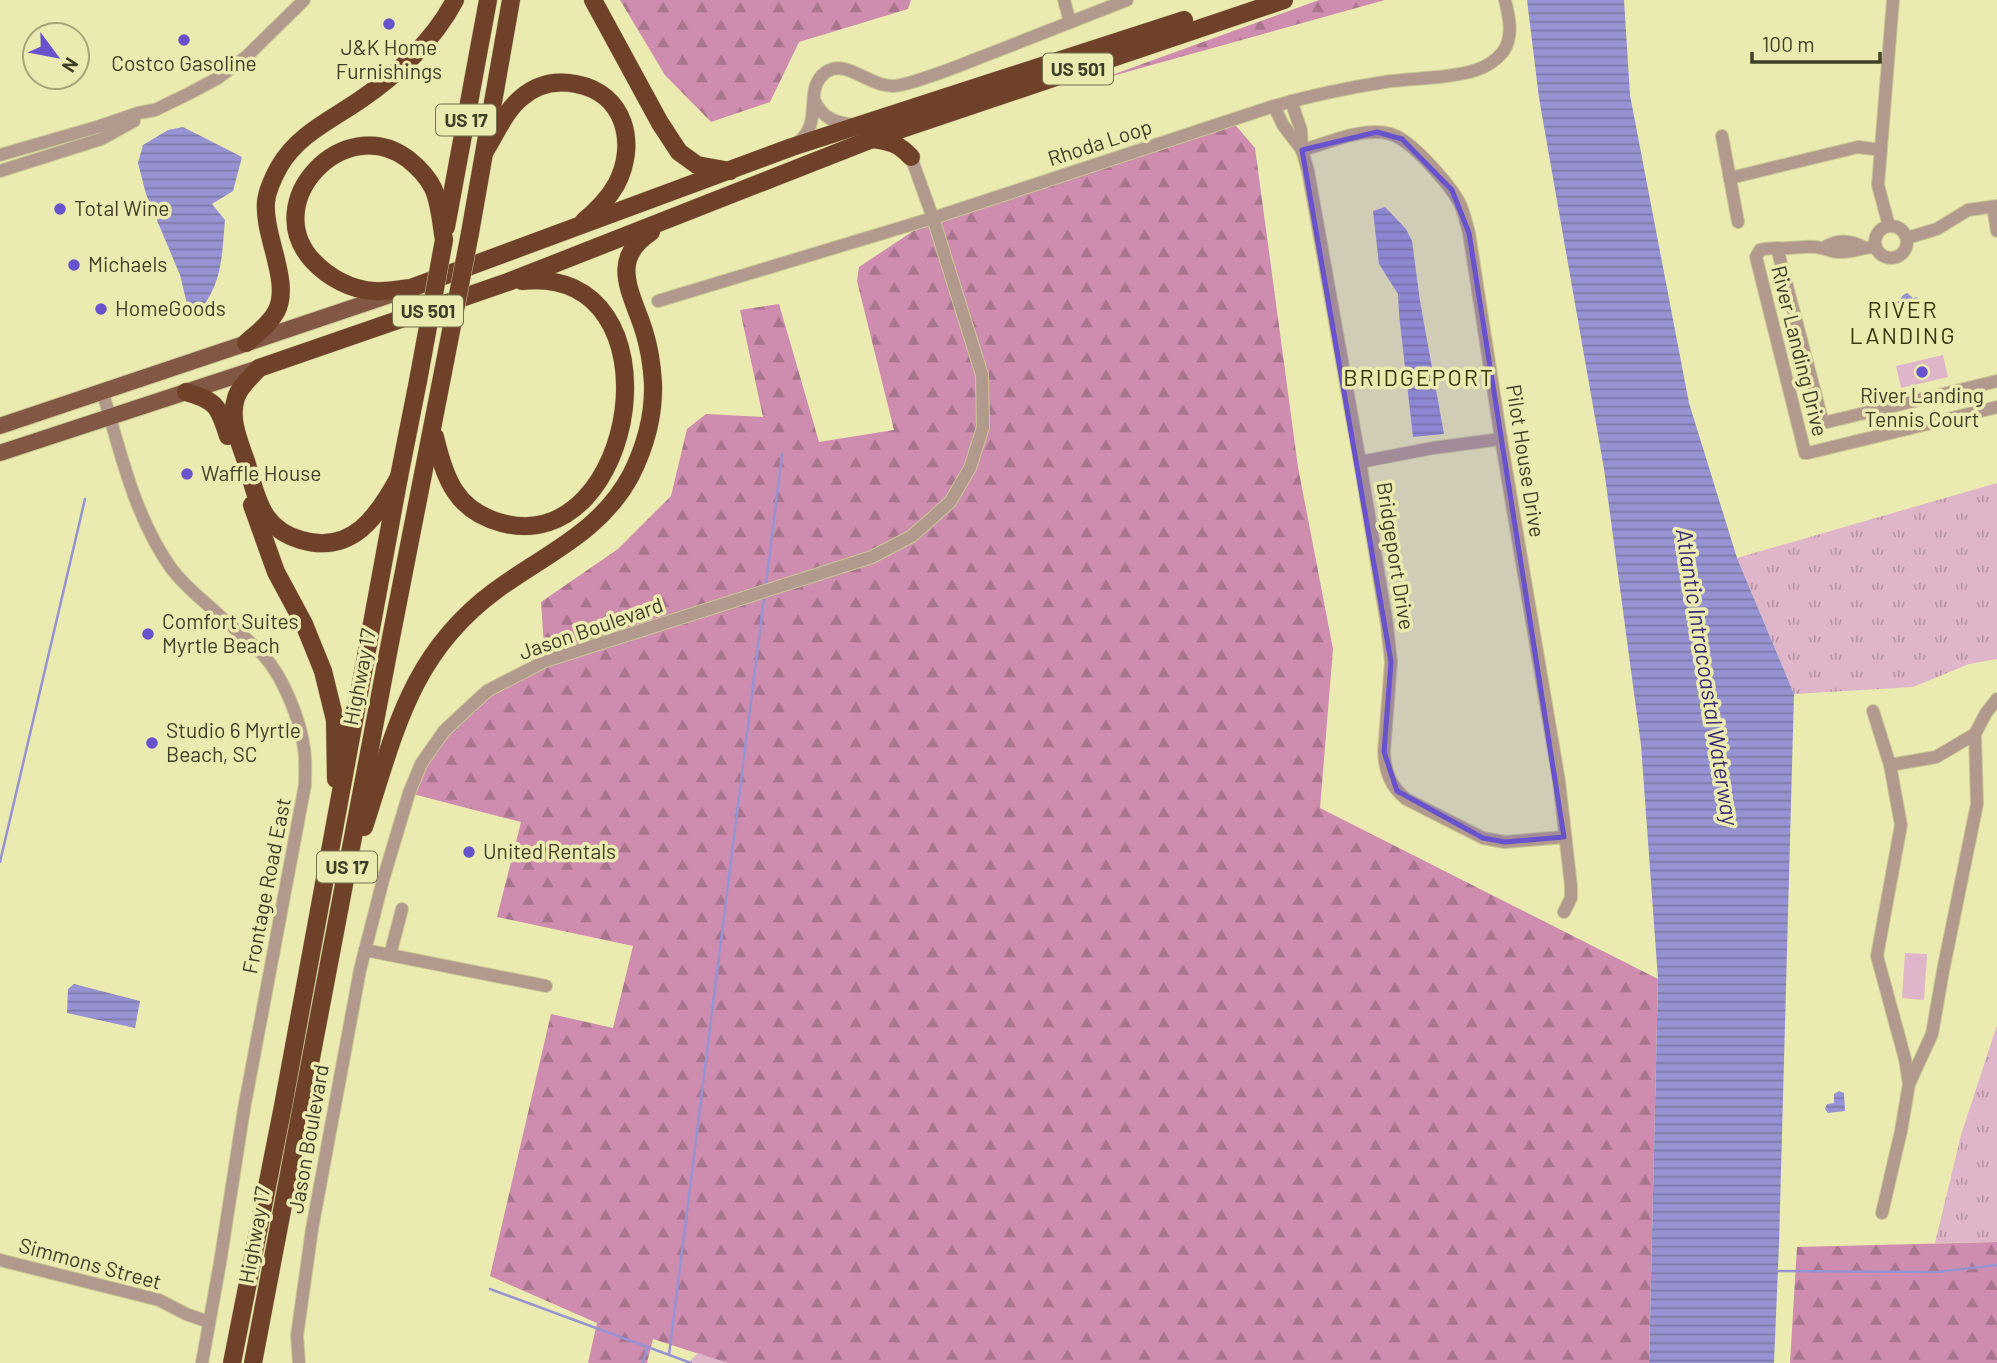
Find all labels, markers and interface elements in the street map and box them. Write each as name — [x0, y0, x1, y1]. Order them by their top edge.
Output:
marker: J&K Home Furnishings — [381, 16, 397, 32]
north arrow — [21, 21, 91, 91]
scale bar — [1752, 21, 1880, 65]
text: 100 m — [1762, 31, 1815, 56]
marker: Costco Gasoline — [176, 32, 192, 48]
place label: J&K Home Furnishings — [336, 34, 442, 83]
place label: Costco Gasoline — [111, 50, 257, 75]
text: N — [58, 54, 84, 77]
road number: US 501 — [1043, 54, 1113, 85]
road number: US 17 — [436, 104, 496, 136]
street label: Rhoda Loop — [1044, 113, 1155, 170]
place label: Total Wine — [74, 195, 169, 220]
marker: Total Wine — [52, 201, 68, 217]
place label: Michaels — [88, 251, 167, 276]
marker: Michaels — [66, 257, 82, 273]
street label: River Landing Drive — [1767, 263, 1834, 439]
place label: HomeGoods — [115, 295, 226, 320]
district label: RIVER LANDING — [1849, 295, 1957, 349]
road number: US 501 — [393, 296, 463, 326]
marker: HomeGoods — [93, 301, 109, 317]
district label: BRIDGEPORT — [1343, 363, 1495, 391]
marker: River Landing Tennis Court — [1914, 364, 1930, 380]
place label: River Landing Tennis Court — [1860, 382, 1984, 431]
street label: Pilot House Drive — [1502, 383, 1551, 539]
place label: Waffle House — [201, 460, 321, 485]
marker: Waffle House — [179, 466, 195, 482]
street label: Bridgeport Drive — [1372, 480, 1421, 632]
water label: Atlantic Intracoastal Waterway — [1671, 526, 1745, 828]
street label: Jason Boulevard — [515, 591, 666, 664]
place label: Comfort Suites Myrtle Beach — [162, 608, 299, 657]
marker: Comfort Suites Myrtle Beach — [140, 626, 156, 642]
street label: Highway 17 — [337, 626, 380, 727]
place label: Studio 6 Myrtle Beach, SC — [166, 717, 301, 766]
marker: Studio 6 Myrtle Beach, SC — [144, 735, 160, 751]
street label: Frontage Road East — [236, 796, 295, 976]
place label: United Rentals — [483, 838, 616, 863]
marker: United Rentals — [461, 844, 477, 860]
road number: US 17 — [317, 852, 377, 882]
street label: Jason Boulevard — [282, 1062, 333, 1215]
street label: Highway 17 — [233, 1184, 274, 1285]
street label: Simmons Street — [16, 1232, 164, 1294]

